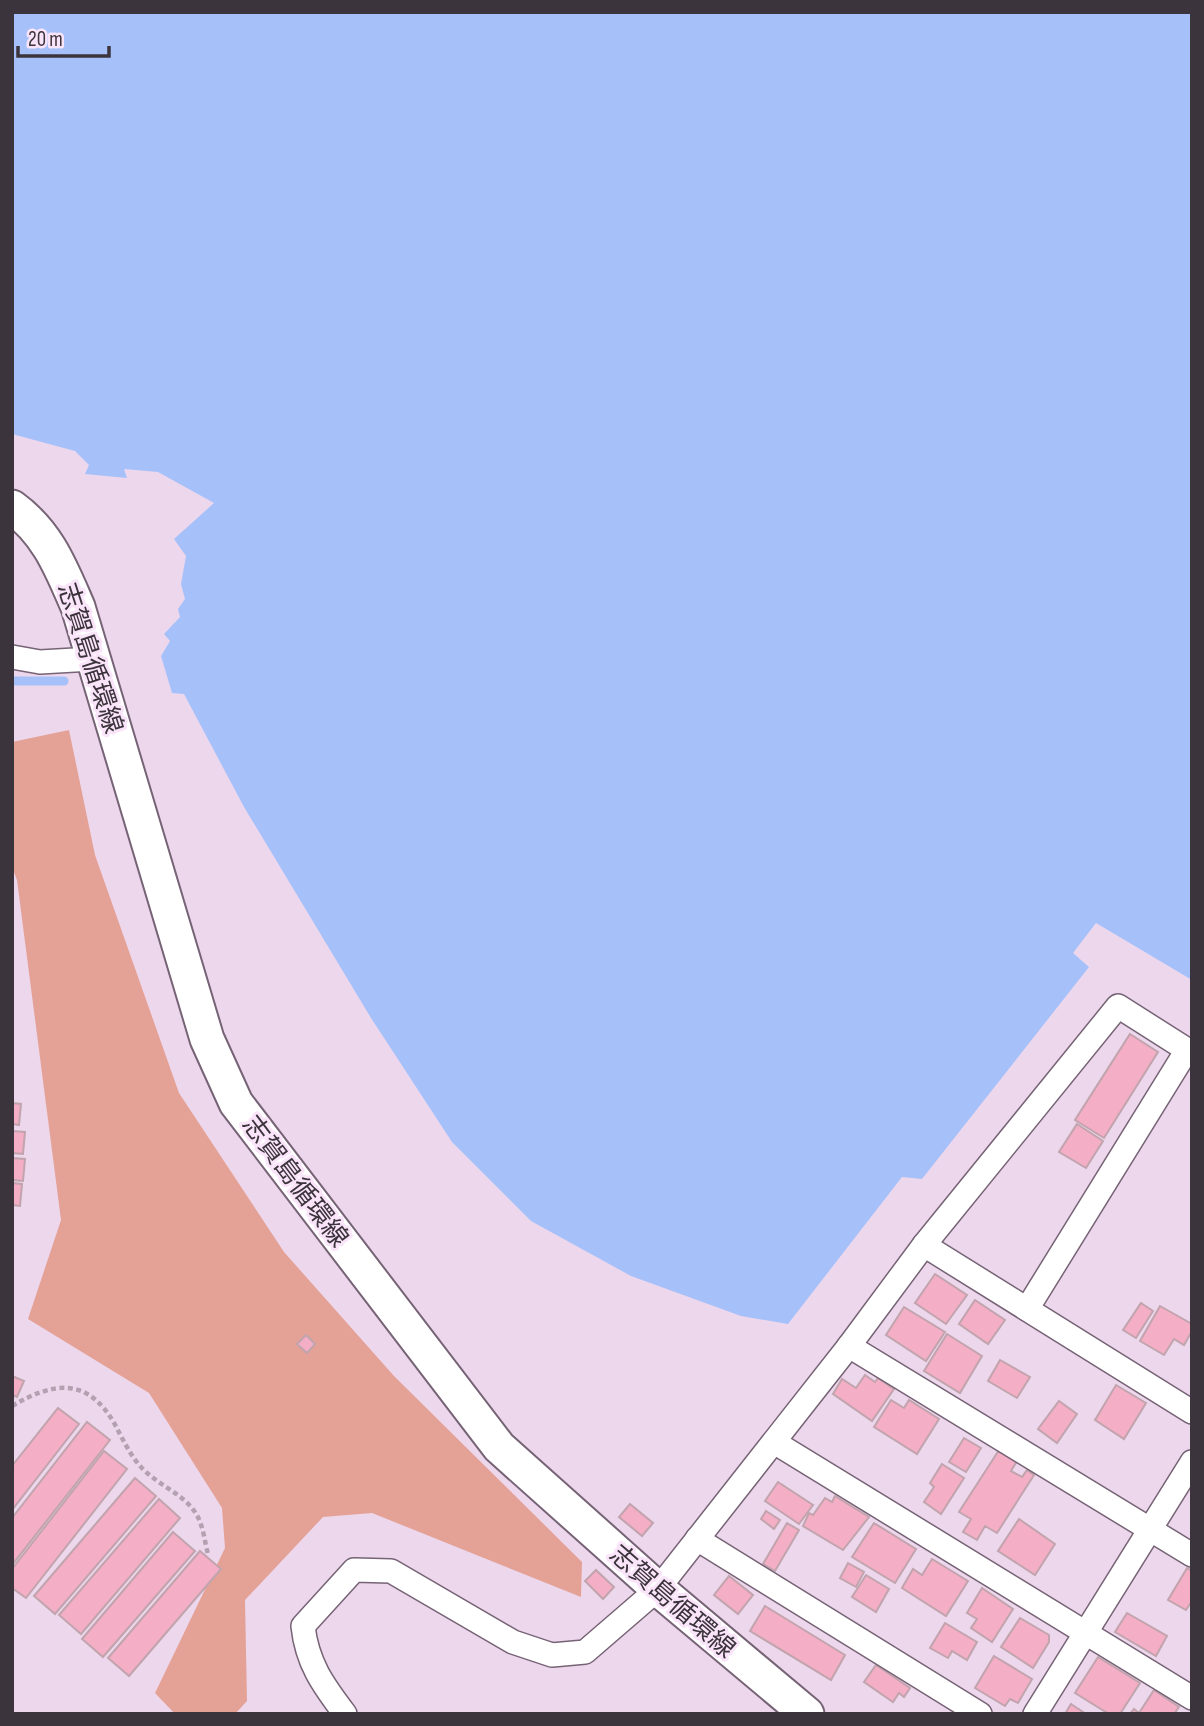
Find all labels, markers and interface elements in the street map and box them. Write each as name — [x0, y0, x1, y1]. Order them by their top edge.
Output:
scale bar — [18, 14, 108, 58]
text: 20 m — [28, 27, 63, 52]
street label: 志賀島循環線 — [51, 579, 128, 737]
street label: 志賀島循環線 — [235, 1110, 354, 1254]
street label: 志賀島循環線 — [603, 1539, 741, 1665]

